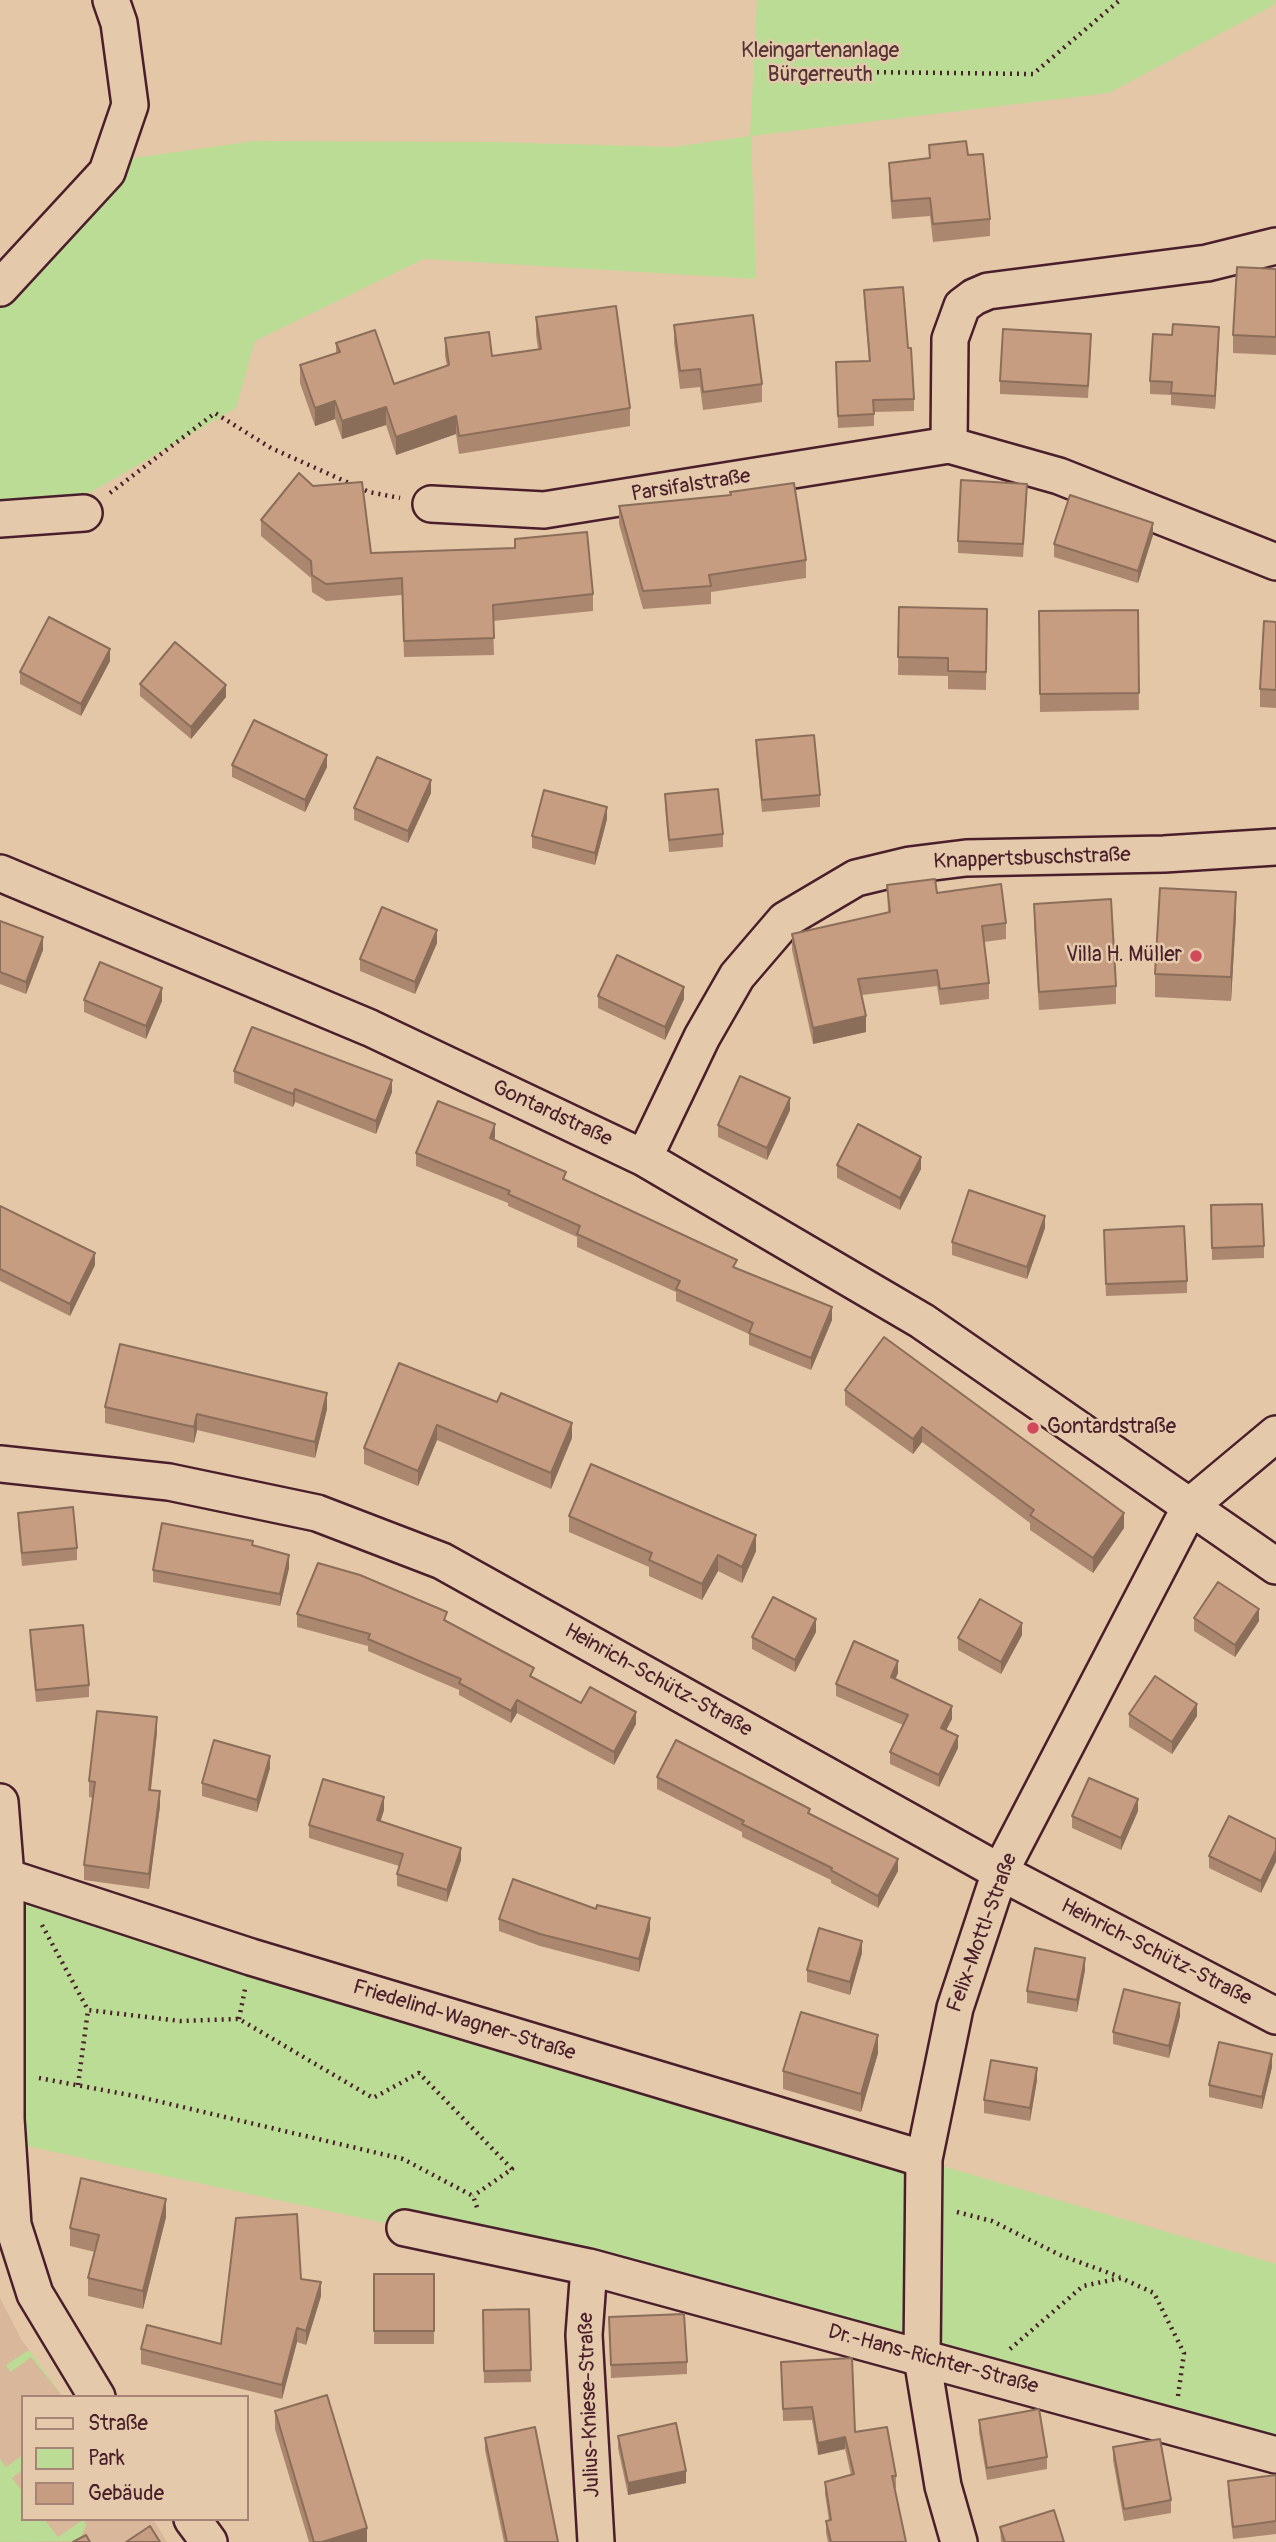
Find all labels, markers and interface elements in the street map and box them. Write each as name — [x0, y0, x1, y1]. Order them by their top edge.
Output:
park label: Kleingartenanlage Bürgerreuth — [741, 39, 899, 89]
street label: Parsifalstraße — [630, 464, 752, 508]
street label: Knappertsbuschstraße — [933, 843, 1131, 875]
place label: Villa H. Müller — [1066, 943, 1182, 969]
marker: Villa H. Müller — [1188, 948, 1204, 964]
street label: Gontardstraße — [488, 1075, 616, 1153]
place label: Gontardstraße — [1047, 1415, 1176, 1441]
marker: Gontardstraße — [1025, 1420, 1041, 1436]
street label: Heinrich-Schütz-Straße — [560, 1619, 756, 1743]
street label: Felix-Mottl-Straße — [943, 1850, 1023, 2016]
street label: Heinrich-Schütz-Straße — [1056, 1894, 1256, 2012]
street label: Friedelind-Wagner-Straße — [350, 1975, 578, 2067]
street label: Julius-Kniese-Straße — [574, 2312, 606, 2498]
street label: Dr.-Hans-Richter-Straße — [825, 2320, 1041, 2400]
legend — [21, 2395, 248, 2521]
text: Straße — [88, 2410, 148, 2437]
text: Park — [88, 2445, 125, 2472]
text: Gebäude — [88, 2480, 164, 2507]

